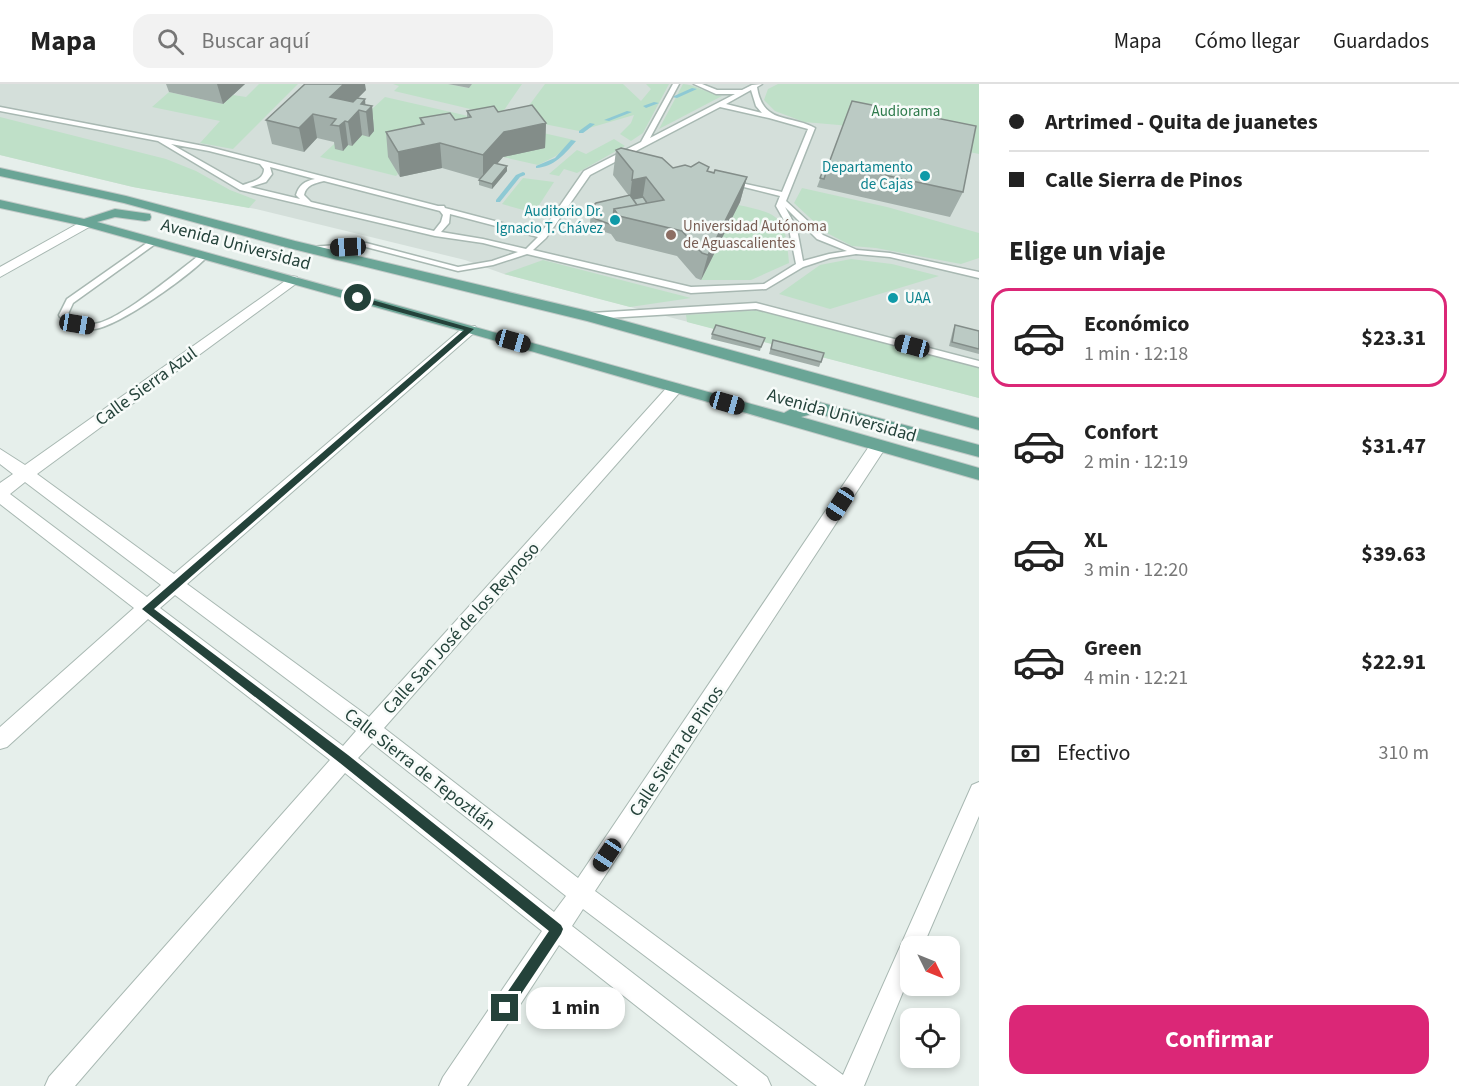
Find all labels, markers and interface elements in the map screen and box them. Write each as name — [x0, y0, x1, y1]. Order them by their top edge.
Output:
search box — [133, 14, 553, 68]
text: Mapa — [30, 21, 97, 61]
icon: search — [154, 25, 187, 58]
text: Buscar aquí — [202, 25, 309, 57]
text: Mapa — [1114, 26, 1162, 56]
text: Cómo llegar — [1195, 26, 1300, 56]
text: Guardados — [1333, 26, 1429, 56]
park label: Audiorama — [872, 101, 940, 122]
text: Artrimed - Quita de juanetes — [1045, 106, 1318, 138]
place label: Departamento de Cajas — [822, 157, 913, 195]
text: Calle Sierra de Pinos — [1045, 164, 1242, 196]
marker: Departamento de Cajas — [918, 169, 932, 183]
place label: Auditorio Dr. Ignacio T. Chávez — [496, 201, 603, 239]
street label: Avenida Universidad — [158, 212, 314, 277]
marker: Auditorio Dr. Ignacio T. Chávez — [608, 213, 622, 227]
place label: Universidad Autónoma de Aguascalientes — [683, 216, 827, 254]
marker: Universidad Autónoma de Aguascalientes — [664, 228, 678, 242]
text: Elige un viaje — [1009, 232, 1166, 271]
car — [330, 237, 366, 257]
route start — [344, 284, 371, 311]
place label: UAA — [905, 288, 931, 309]
marker: UAA — [886, 291, 900, 305]
text: Económico — [1084, 308, 1189, 340]
icon: car — [1012, 311, 1066, 365]
car — [58, 312, 96, 336]
text: $23.31 — [1361, 322, 1426, 354]
car — [493, 327, 533, 355]
car — [892, 333, 932, 359]
text: 1 min · 12:18 — [1084, 340, 1188, 368]
street label: Calle Sierra Azul — [90, 341, 202, 432]
street label: Avenida Universidad — [764, 382, 919, 449]
car — [707, 389, 747, 417]
text: Confort — [1084, 416, 1158, 448]
icon: car — [1012, 419, 1066, 473]
text: $31.47 — [1361, 430, 1426, 462]
text: 2 min · 12:19 — [1084, 448, 1188, 476]
car — [823, 484, 857, 524]
text: XL — [1084, 524, 1108, 556]
icon: car — [1012, 527, 1066, 581]
street label: Calle San José de los Reynoso — [377, 537, 546, 720]
text: $39.63 — [1361, 538, 1426, 570]
text: 3 min · 12:20 — [1084, 556, 1188, 584]
text: Green — [1084, 632, 1142, 664]
icon: car — [1012, 635, 1066, 689]
text: $22.91 — [1361, 646, 1426, 678]
text: 4 min · 12:21 — [1084, 664, 1188, 692]
street label: Calle Sierra de Pinos — [623, 681, 730, 822]
street label: Calle Sierra de Tepoztlán — [339, 702, 501, 836]
icon: cash — [1009, 737, 1042, 770]
text: Efectivo — [1057, 737, 1131, 769]
text: 310 m — [1379, 739, 1429, 767]
car — [589, 835, 625, 875]
north arrow — [900, 936, 960, 996]
map controls — [900, 936, 960, 1068]
callout: 1 min — [526, 987, 625, 1029]
route end — [491, 994, 518, 1021]
text: 1 min — [551, 994, 600, 1022]
button: Confirmar — [1009, 1005, 1429, 1074]
button: locate — [900, 1008, 960, 1068]

